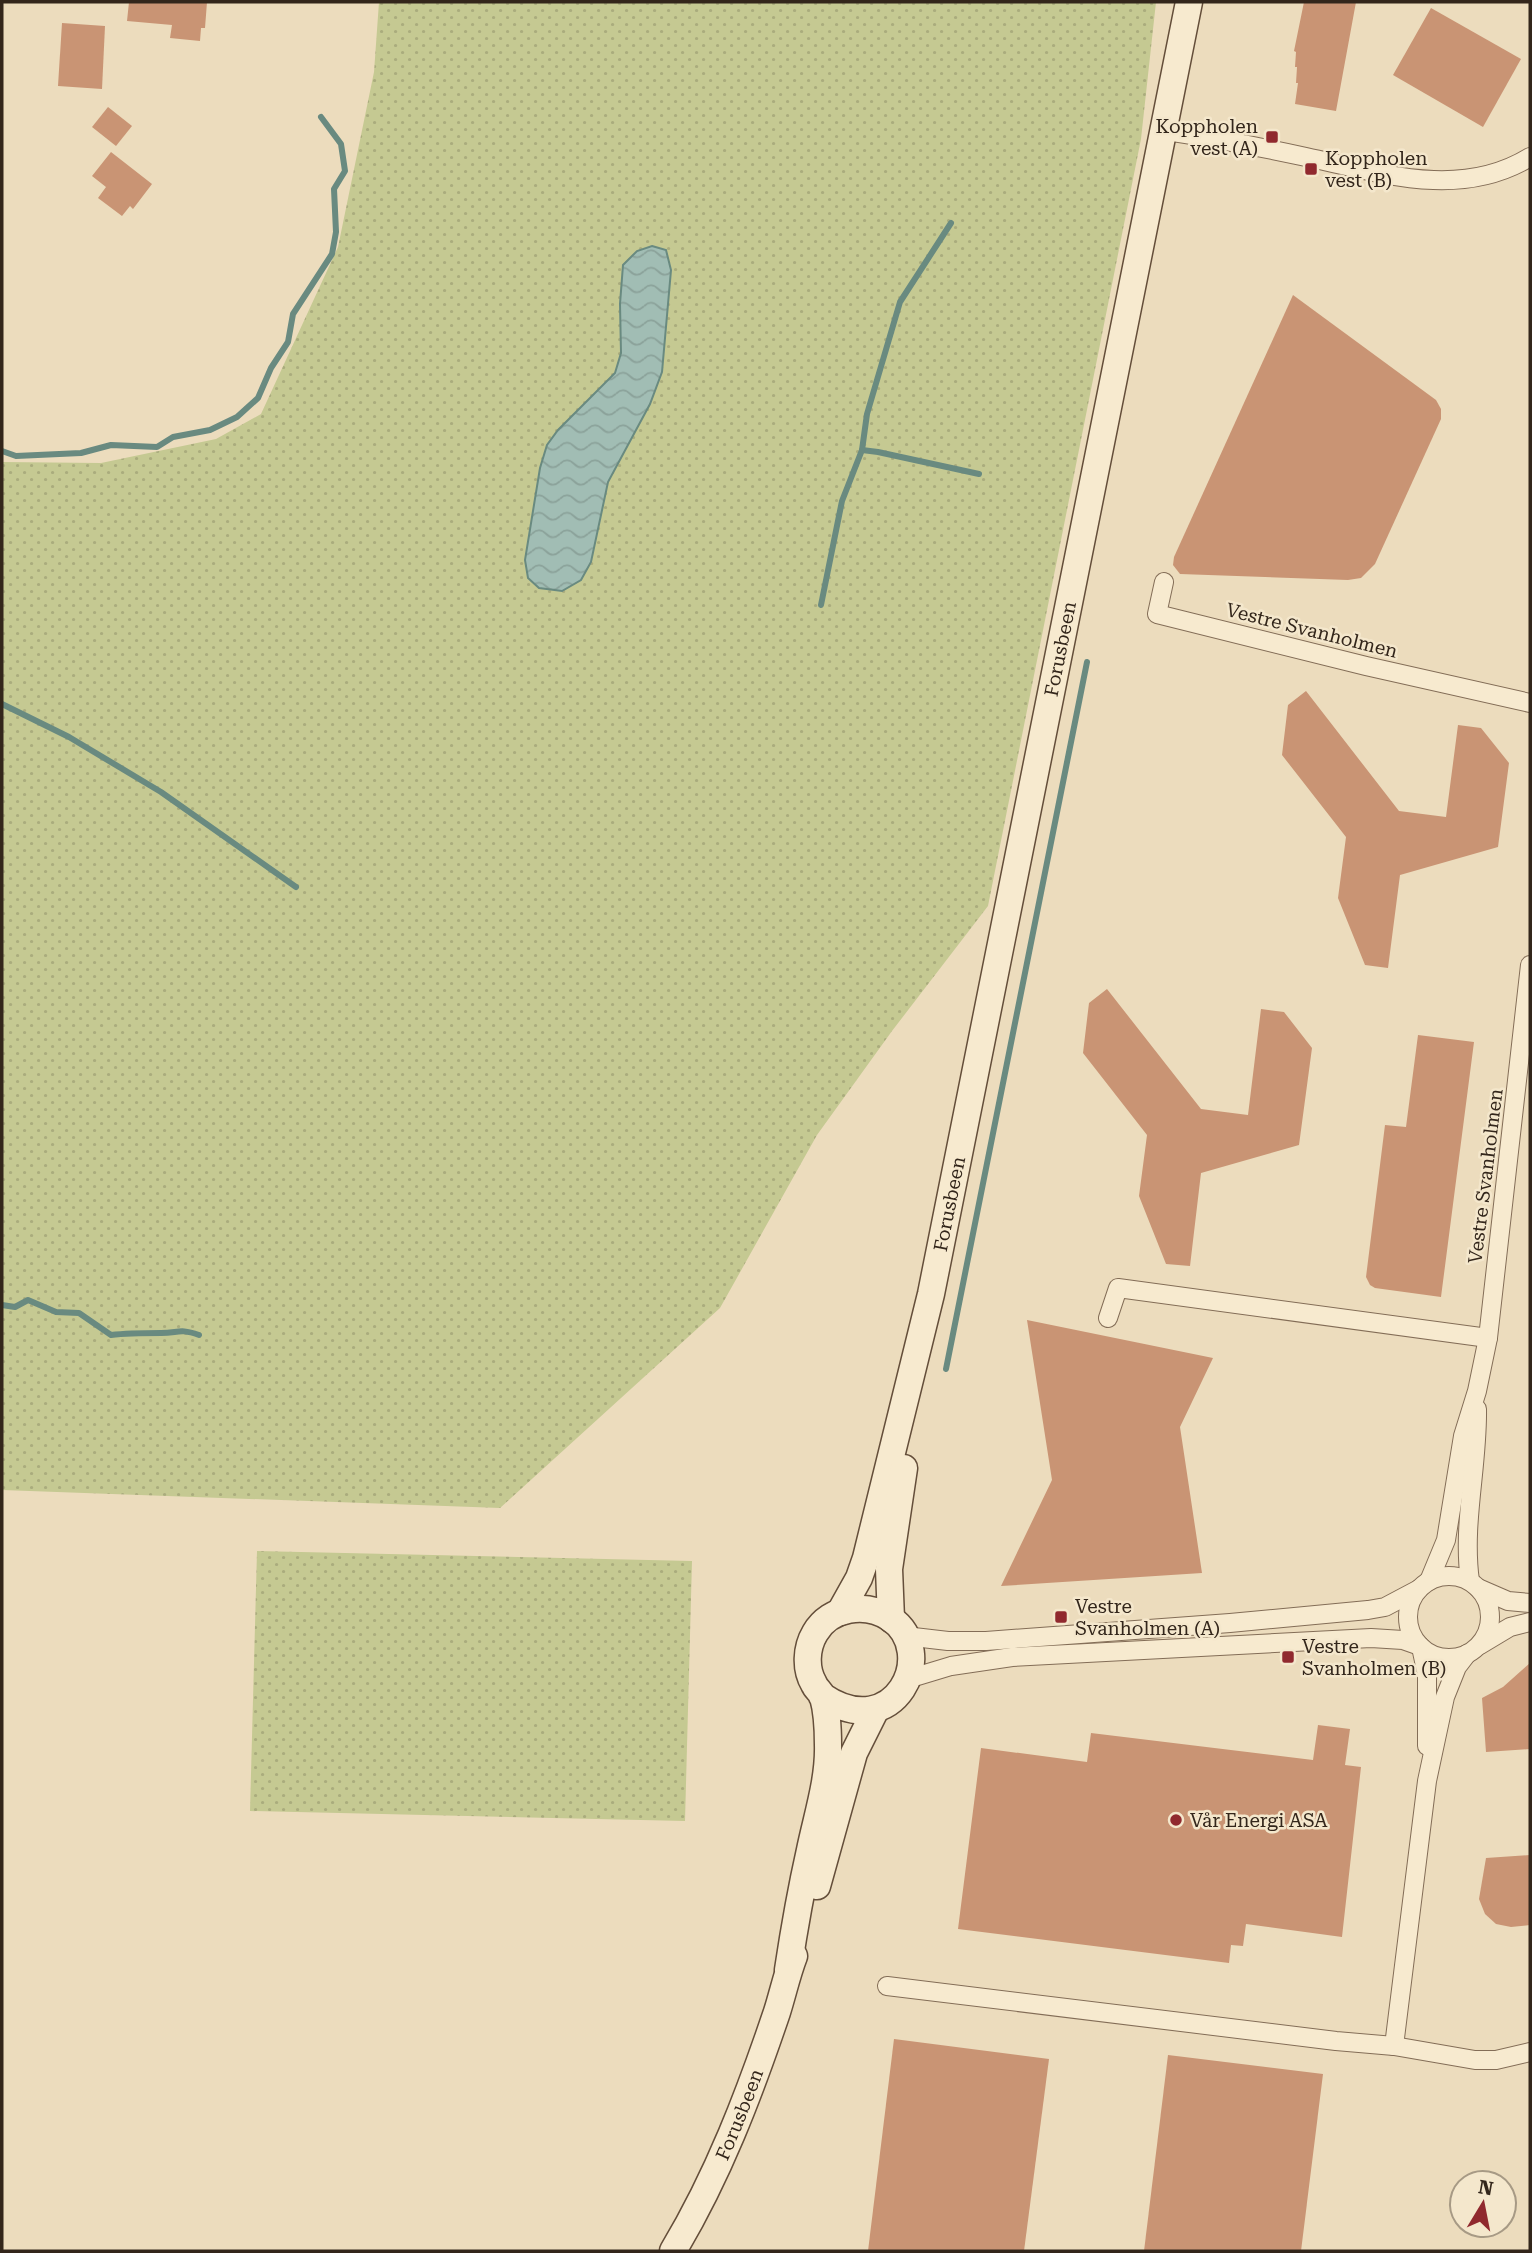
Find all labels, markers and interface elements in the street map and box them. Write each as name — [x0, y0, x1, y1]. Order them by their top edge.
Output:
place label: Koppholen vest (A) — [1156, 115, 1258, 160]
marker: Koppholen vest (A) — [1264, 129, 1280, 145]
place label: Koppholen vest (B) — [1325, 147, 1427, 192]
marker: Koppholen vest (B) — [1303, 161, 1319, 177]
street label: Vestre Svanholmen — [1224, 598, 1400, 663]
street label: Forusbeen — [1040, 599, 1081, 698]
street label: Vestre Svanholmen — [1463, 1087, 1508, 1265]
street label: Forusbeen — [929, 1154, 970, 1253]
place label: Vestre Svanholmen (A) — [1075, 1595, 1220, 1640]
marker: Vestre Svanholmen (A) — [1053, 1609, 1069, 1625]
place label: Vestre Svanholmen (B) — [1302, 1635, 1446, 1680]
marker: Vestre Svanholmen (B) — [1280, 1649, 1296, 1665]
place label: Vår Energi ASA — [1190, 1809, 1328, 1832]
marker: Vår Energi ASA — [1168, 1812, 1184, 1828]
street label: Forusbeen — [711, 2066, 768, 2164]
north arrow — [1448, 2169, 1518, 2239]
text: N — [1477, 2175, 1495, 2200]

